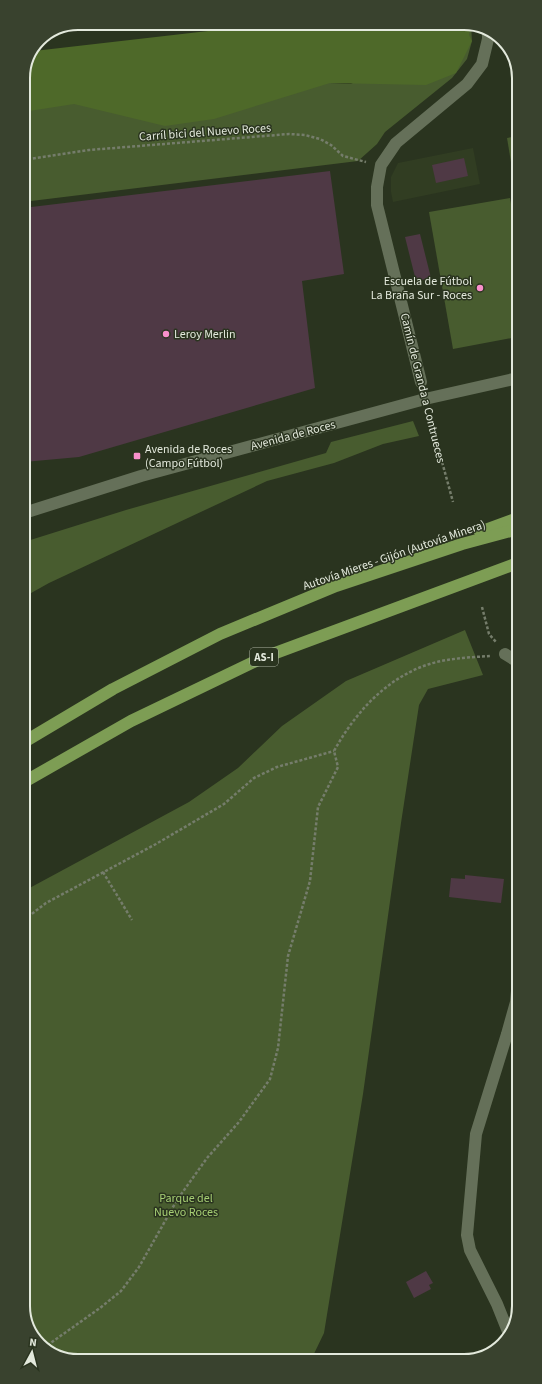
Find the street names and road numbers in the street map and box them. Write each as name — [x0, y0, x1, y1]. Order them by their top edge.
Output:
street label: Carríl bici del Nuevo Roces — [138, 119, 272, 146]
street label: Camín de Granda a Contrueces — [396, 311, 449, 465]
street label: Avenida de Roces — [249, 416, 337, 455]
street label: Autovía Mieres - Gijón (Autovía Minera) — [301, 516, 488, 595]
road number: AS-I — [250, 648, 278, 666]

